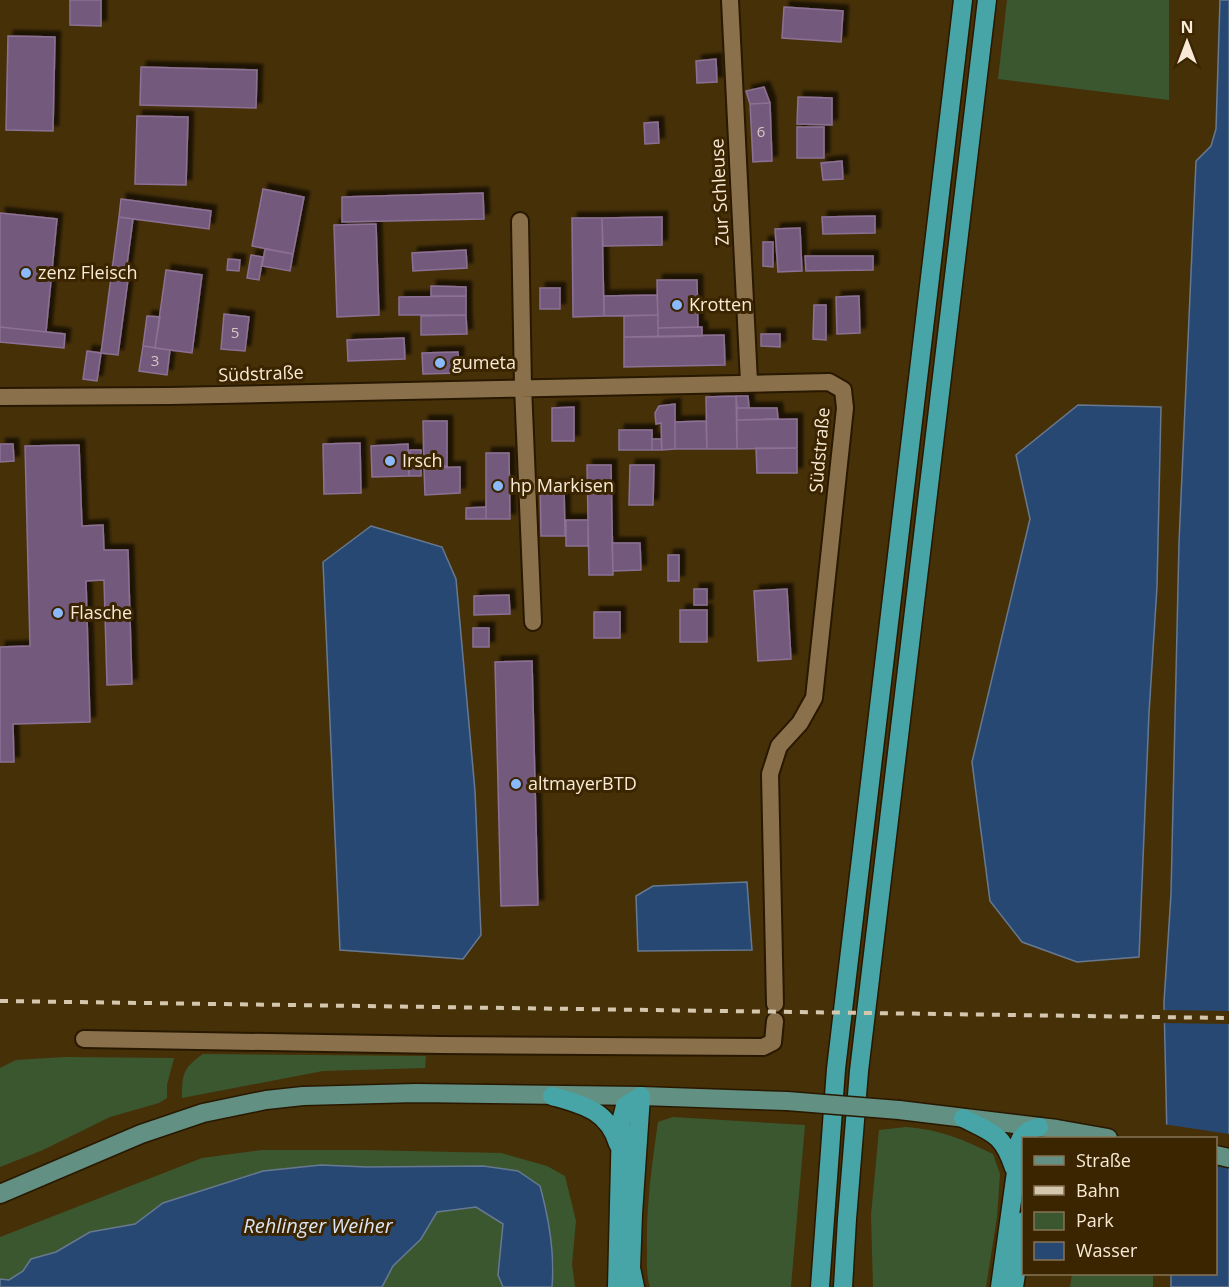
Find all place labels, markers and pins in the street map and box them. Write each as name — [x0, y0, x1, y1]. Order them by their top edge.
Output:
place label: zenz Fleisch — [38, 260, 137, 284]
marker: zenz Fleisch — [19, 266, 33, 280]
place label: Krotten — [689, 292, 752, 316]
marker: Krotten — [670, 298, 684, 312]
place label: gumeta — [452, 350, 516, 374]
marker: gumeta — [433, 356, 447, 370]
place label: Irsch — [402, 448, 443, 472]
marker: Irsch — [383, 454, 397, 468]
place label: hp Markisen — [510, 473, 614, 497]
marker: hp Markisen — [491, 479, 505, 493]
place label: Flasche — [70, 600, 132, 624]
marker: Flasche — [51, 606, 65, 620]
place label: altmayerBTD — [528, 771, 637, 795]
marker: altmayerBTD — [509, 777, 523, 791]

